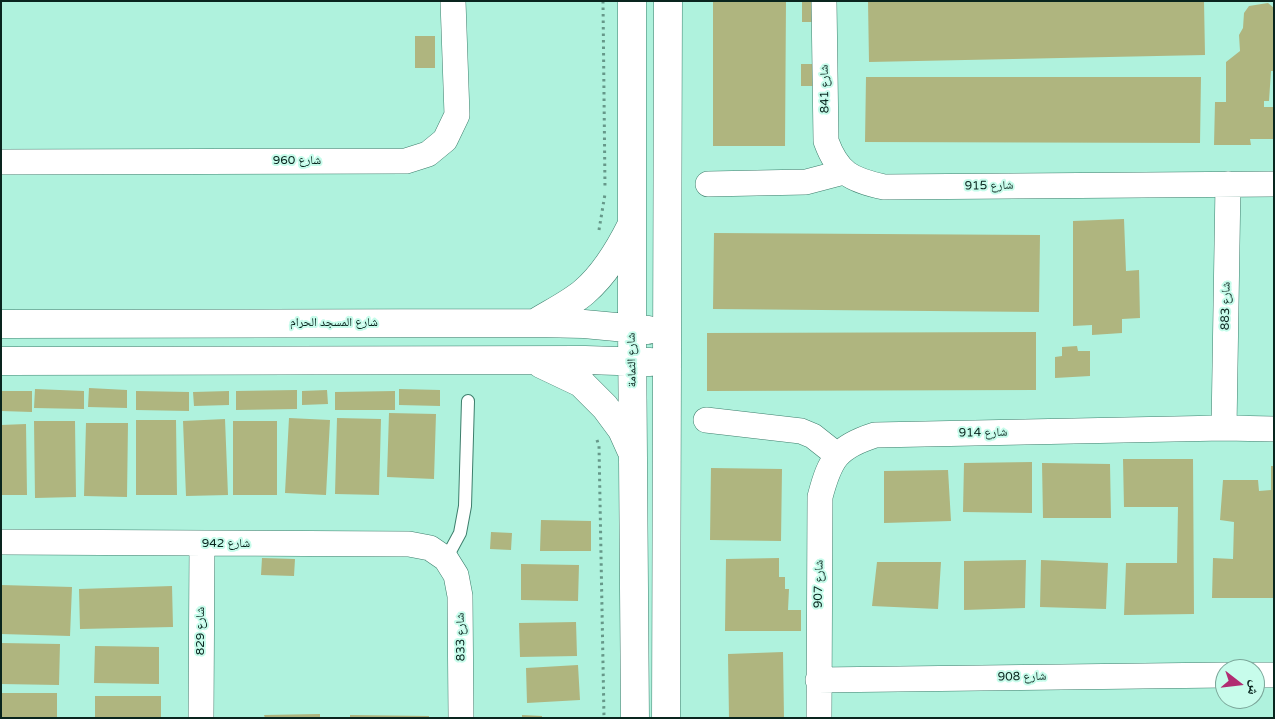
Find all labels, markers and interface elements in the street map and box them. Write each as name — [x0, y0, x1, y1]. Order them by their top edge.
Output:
street label: شارع 841 — [817, 65, 833, 113]
street label: شارع 960 — [273, 154, 321, 168]
street label: شارع 915 — [965, 178, 1013, 194]
street label: شارع 883 — [1218, 282, 1234, 330]
street label: شارع المسجد الحرام — [290, 316, 378, 330]
street label: شارع الثمامة — [624, 333, 640, 387]
street label: شارع 914 — [959, 425, 1007, 441]
street label: شارع 942 — [202, 537, 250, 551]
street label: شارع 907 — [811, 560, 827, 608]
street label: شارع 829 — [194, 607, 208, 655]
street label: شارع 833 — [453, 613, 469, 661]
north arrow — [1215, 659, 1265, 709]
street label: شارع 908 — [998, 669, 1046, 685]
text: ش — [1244, 679, 1264, 697]

